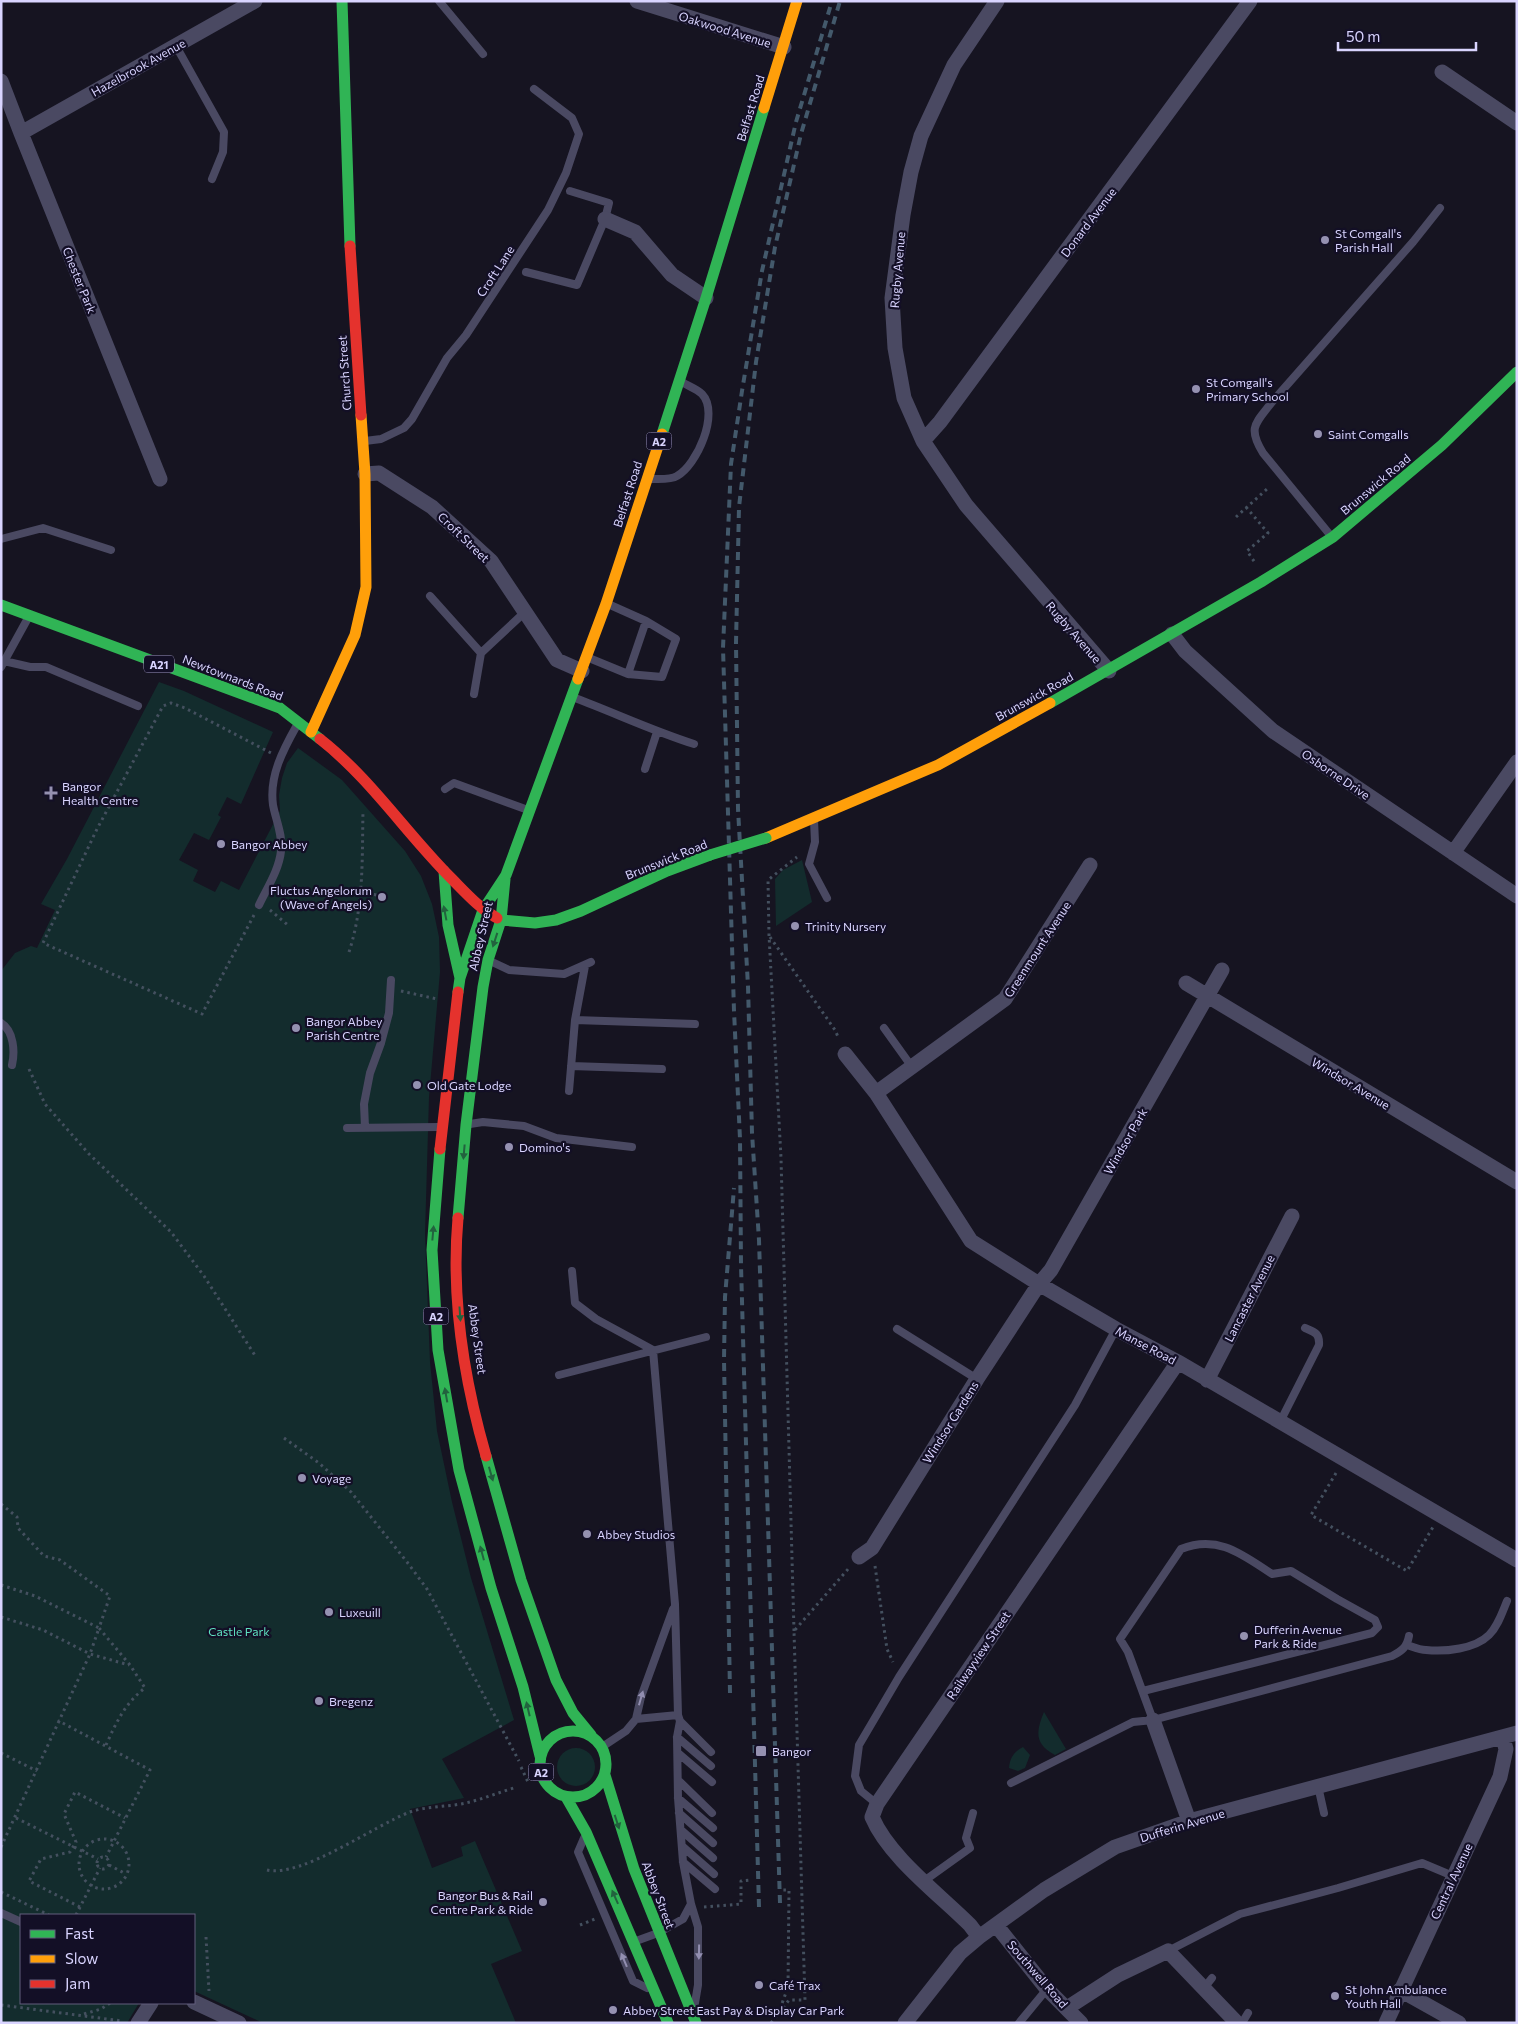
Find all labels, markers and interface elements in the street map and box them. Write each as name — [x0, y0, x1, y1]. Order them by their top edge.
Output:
street label: Oakwood Avenue — [677, 8, 773, 50]
scale bar — [1338, 20, 1476, 52]
text: 50 m — [1346, 27, 1380, 45]
street label: Hazelbrook Avenue — [88, 35, 188, 99]
street label: Belfast Road — [733, 73, 767, 143]
street label: Donard Avenue — [1057, 185, 1119, 259]
place label: St Comgall's Parish Hall — [1335, 226, 1402, 254]
street label: Rugby Avenue — [887, 231, 907, 309]
marker: St Comgall's Parish Hall — [1319, 234, 1331, 246]
street label: Croft Lane — [473, 243, 517, 299]
street label: Chester Park — [60, 245, 100, 316]
street label: Church Street — [334, 335, 354, 411]
place label: St Comgall's Primary School — [1206, 375, 1289, 403]
marker: St Comgall's Primary School — [1190, 383, 1202, 395]
place label: Saint Comgalls — [1328, 427, 1409, 441]
marker: Saint Comgalls — [1312, 428, 1324, 440]
road number: A2 — [646, 432, 672, 450]
street label: Brunswick Road — [1337, 451, 1413, 517]
street label: Belfast Road — [610, 459, 644, 529]
street label: Croft Street — [435, 509, 493, 565]
street label: Rugby Avenue — [1044, 598, 1104, 666]
street label: Newtownards Road — [181, 651, 285, 703]
road number: A21 — [144, 656, 174, 672]
street label: Brunswick Road — [993, 669, 1075, 723]
street label: Osborne Drive — [1299, 746, 1373, 802]
place label: Bangor Health Centre — [62, 779, 138, 807]
marker: Bangor Health Centre — [44, 786, 58, 800]
street label: Brunswick Road — [623, 836, 709, 882]
place label: Bangor Abbey — [231, 837, 307, 851]
marker: Bangor Abbey — [215, 838, 227, 850]
place label: Fluctus Angelorum (Wave of Angels) — [270, 883, 372, 911]
marker: Fluctus Angelorum (Wave of Angels) — [376, 891, 388, 903]
street label: Greenmount Avenue — [1001, 898, 1073, 1000]
street label: Abbey Street — [465, 900, 495, 972]
one-way arrow — [441, 905, 449, 921]
place label: Trinity Nursery — [805, 919, 886, 933]
marker: Trinity Nursery — [789, 920, 801, 932]
one-way arrow — [490, 933, 498, 948]
place label: Bangor Abbey Parish Centre — [306, 1014, 382, 1042]
marker: Bangor Abbey Parish Centre — [290, 1022, 302, 1034]
street label: Windsor Avenue — [1309, 1054, 1393, 1112]
place label: Old Gate Lodge — [427, 1078, 511, 1092]
marker: Old Gate Lodge — [411, 1079, 423, 1091]
street label: Windsor Park — [1100, 1105, 1150, 1177]
place label: Domino's — [519, 1140, 571, 1154]
marker: Domino's — [503, 1141, 515, 1153]
one-way arrow — [459, 1145, 467, 1161]
one-way arrow — [430, 1225, 438, 1241]
street label: Lancaster Avenue — [1221, 1252, 1277, 1344]
street label: Abbey Street — [466, 1303, 490, 1375]
one-way arrow — [456, 1307, 464, 1323]
road number: A2 — [424, 1308, 448, 1324]
street label: Manse Road — [1113, 1323, 1179, 1367]
street label: Windsor Gardens — [919, 1378, 981, 1466]
one-way arrow — [441, 1387, 449, 1403]
one-way arrow — [487, 1466, 495, 1481]
place label: Voyage — [312, 1471, 351, 1485]
marker: Voyage — [296, 1472, 308, 1484]
place label: Abbey Studios — [597, 1527, 675, 1541]
marker: Abbey Studios — [581, 1528, 593, 1540]
one-way arrow — [478, 1546, 486, 1561]
place label: Luxeuill — [339, 1605, 381, 1619]
marker: Luxeuill — [323, 1606, 335, 1618]
street label: Railwayview Street — [943, 1608, 1013, 1702]
place label: Dufferin Avenue Park & Ride — [1254, 1622, 1342, 1650]
park label: Castle Park — [208, 1624, 270, 1638]
marker: Dufferin Avenue Park & Ride — [1238, 1630, 1250, 1642]
one-way arrow — [638, 1690, 646, 1705]
place label: Bregenz — [329, 1694, 373, 1708]
marker: Bregenz — [313, 1695, 325, 1707]
one-way arrow — [524, 1701, 532, 1716]
marker: Bangor — [754, 1744, 768, 1758]
place label: Bangor — [772, 1744, 811, 1758]
road number: A2 — [528, 1764, 554, 1780]
street label: Dufferin Avenue — [1138, 1805, 1226, 1845]
one-way arrow — [614, 1815, 622, 1830]
street label: Central Avenue — [1427, 1841, 1475, 1921]
street label: Abbey Street — [640, 1859, 678, 1931]
place label: Bangor Bus & Rail Centre Park & Ride — [431, 1888, 533, 1916]
one-way arrow — [610, 1890, 618, 1904]
marker: Bangor Bus & Rail Centre Park & Ride — [537, 1896, 549, 1908]
legend — [20, 1914, 195, 2004]
text: Fast — [65, 1924, 94, 1942]
street label: Southwell Road — [1005, 1937, 1071, 2011]
one-way arrow — [694, 1944, 702, 1960]
text: Slow — [65, 1949, 98, 1967]
one-way arrow — [620, 1952, 628, 1967]
text: Jam — [65, 1974, 90, 1992]
place label: Café Trax — [769, 1978, 821, 1992]
marker: Café Trax — [753, 1979, 765, 1991]
place label: St John Ambulance Youth Hall — [1345, 1982, 1447, 2010]
marker: St John Ambulance Youth Hall — [1329, 1990, 1341, 2002]
place label: Abbey Street East Pay & Display Car Park — [623, 2003, 845, 2017]
marker: Abbey Street East Pay & Display Car Park — [607, 2004, 619, 2016]

